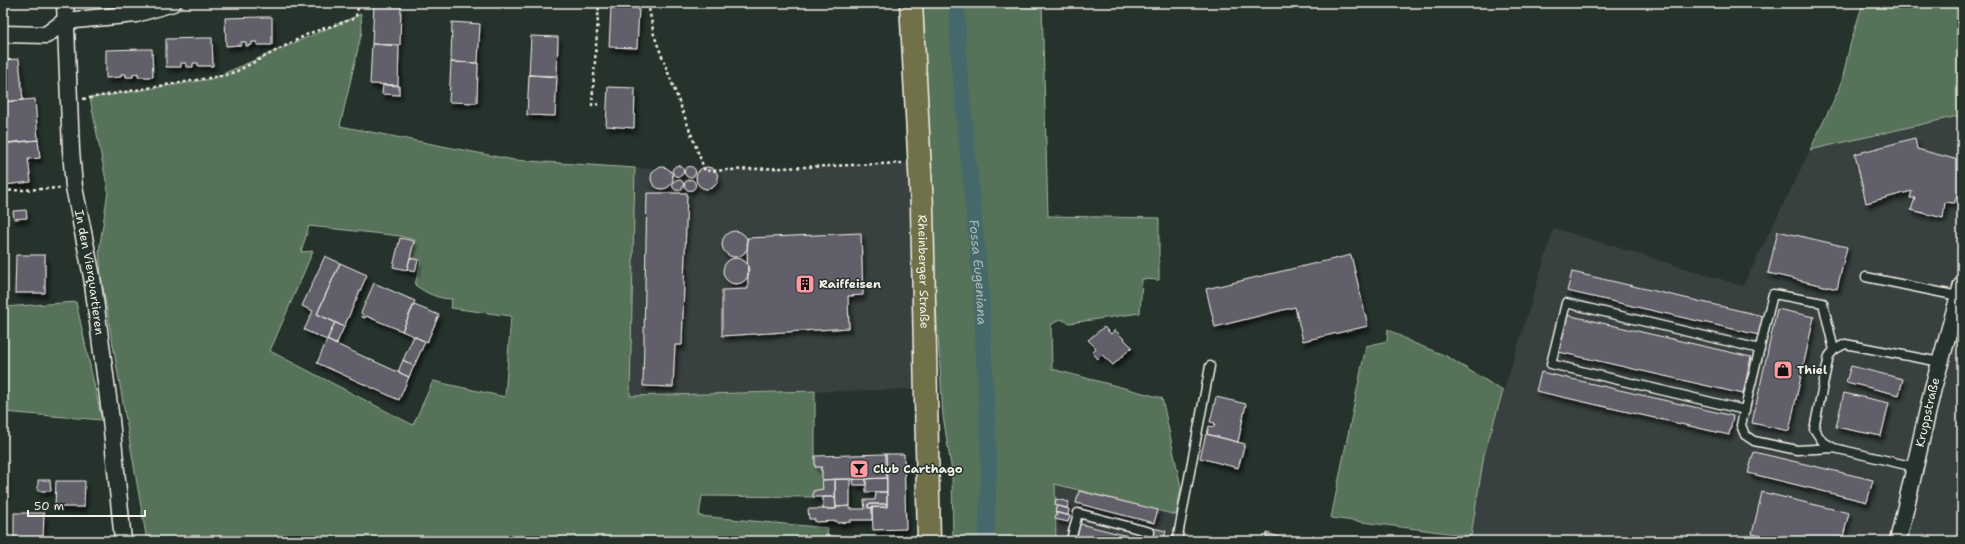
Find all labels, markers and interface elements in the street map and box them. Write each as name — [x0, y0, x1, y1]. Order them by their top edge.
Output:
street label: In den Vierquartieren — [71, 208, 108, 336]
street label: Rheinberger Straße — [914, 215, 933, 329]
water label: Fossa Eugeniana — [965, 218, 991, 325]
building icon: Raiffeisen — [794, 273, 816, 295]
place label: Raiffeisen — [819, 276, 881, 292]
shop icon: Thiel — [1772, 359, 1794, 381]
place label: Thiel — [1797, 362, 1827, 378]
street label: Kruppstraße — [1912, 376, 1944, 449]
bar icon: Club Carthago — [848, 458, 870, 480]
place label: Club Carthago — [873, 461, 963, 477]
scale bar — [28, 492, 145, 518]
text: 50 m — [34, 498, 64, 514]

